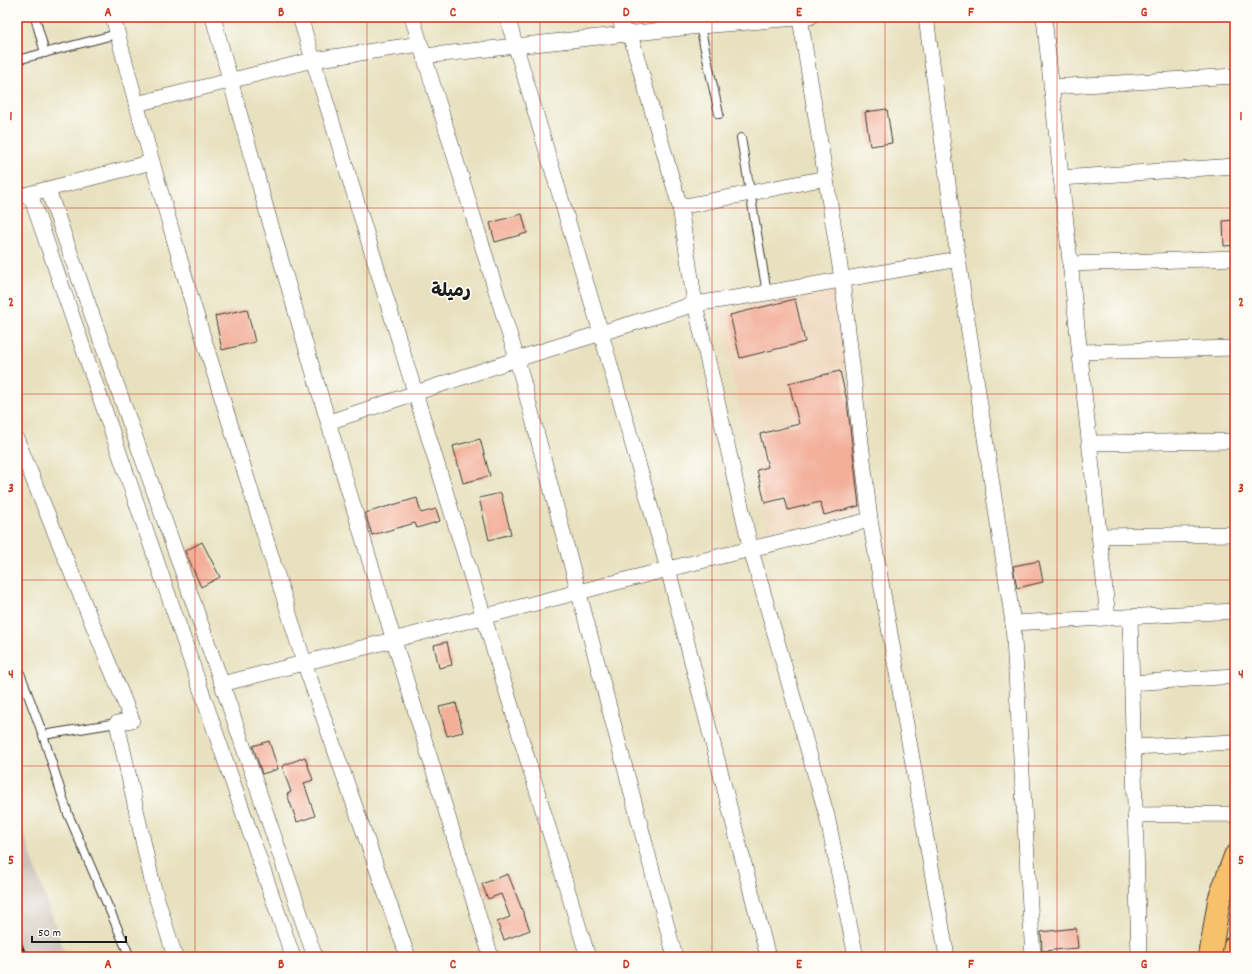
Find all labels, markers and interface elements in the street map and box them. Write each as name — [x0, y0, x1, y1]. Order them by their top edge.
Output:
text: A — [104, 4, 112, 23]
text: B — [278, 4, 284, 23]
text: C — [450, 4, 457, 23]
text: D — [623, 4, 630, 23]
text: E — [796, 4, 803, 23]
text: F — [968, 4, 974, 23]
text: G — [1141, 4, 1148, 23]
text: 1 — [10, 108, 13, 127]
text: 1 — [1240, 108, 1243, 127]
district label: رميلة — [431, 280, 471, 305]
text: 2 — [8, 294, 14, 313]
text: 2 — [1238, 294, 1244, 313]
text: 3 — [8, 480, 14, 499]
text: 3 — [1238, 480, 1244, 499]
text: 4 — [8, 666, 14, 685]
text: 4 — [1238, 666, 1244, 685]
text: 5 — [8, 852, 14, 871]
text: 5 — [1238, 852, 1244, 871]
scale bar — [32, 918, 126, 944]
text: 50 m — [38, 925, 61, 942]
text: A — [104, 956, 112, 974]
text: B — [278, 956, 284, 974]
text: C — [450, 956, 457, 974]
text: D — [623, 956, 630, 974]
text: E — [796, 956, 803, 974]
text: F — [968, 956, 974, 974]
text: G — [1141, 956, 1148, 974]

